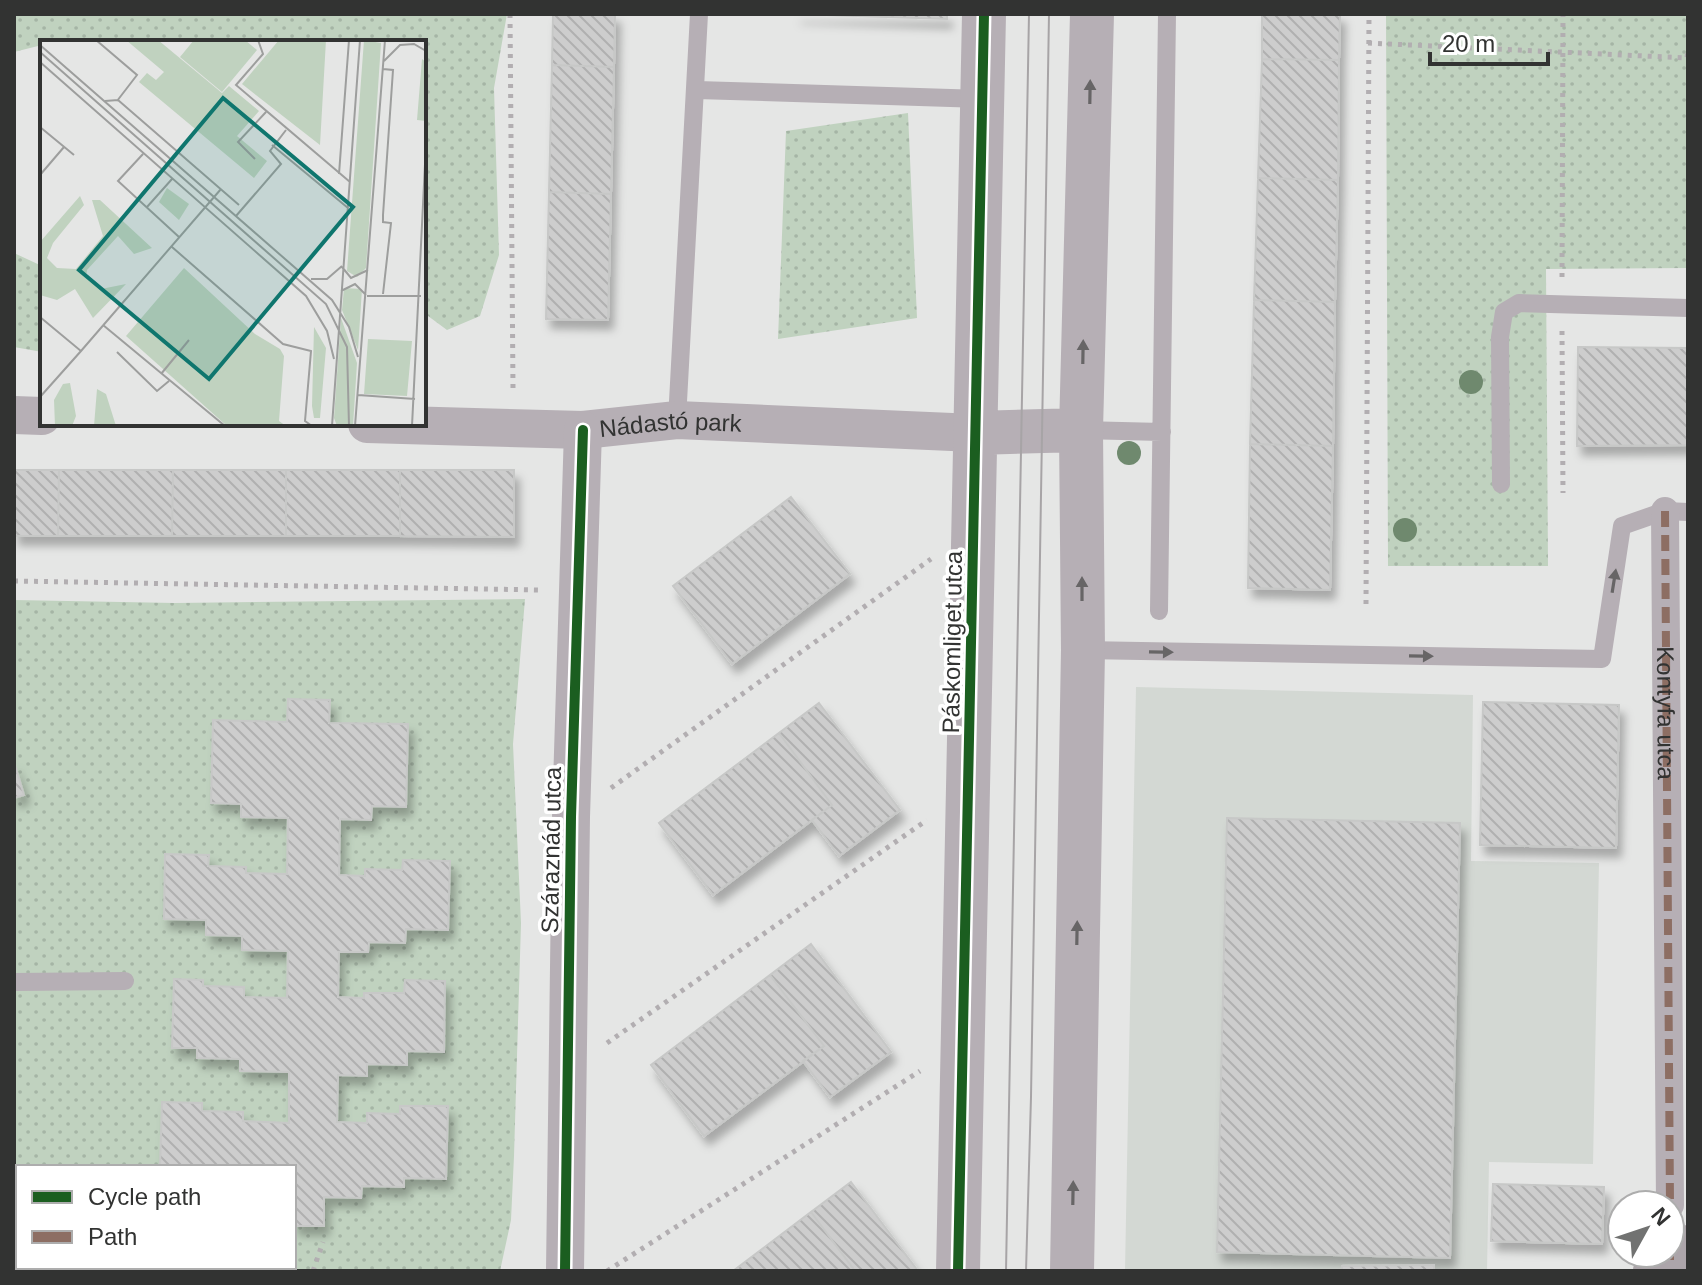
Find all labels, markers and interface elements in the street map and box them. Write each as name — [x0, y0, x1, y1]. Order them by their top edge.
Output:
scale bar — [1430, 16, 1548, 66]
text: 20 m — [1442, 30, 1495, 57]
inset map — [40, 40, 426, 426]
one-way arrow — [1083, 79, 1096, 104]
one-way arrow — [1077, 339, 1090, 364]
street label: Nádastó park — [598, 406, 743, 442]
street label: Páskomliget utca — [937, 550, 967, 734]
one-way arrow — [1608, 568, 1620, 593]
one-way arrow — [1076, 576, 1088, 601]
one-way arrow — [1149, 646, 1174, 658]
street label: Kontyfa utca — [1652, 646, 1680, 780]
one-way arrow — [1409, 650, 1434, 662]
street label: Száraznád utca — [536, 766, 566, 934]
one-way arrow — [1071, 920, 1084, 945]
legend — [16, 1165, 296, 1269]
one-way arrow — [1067, 1180, 1079, 1205]
text: Cycle path — [88, 1183, 201, 1210]
north arrow — [1606, 1189, 1686, 1269]
text: N — [1646, 1202, 1676, 1231]
text: Path — [88, 1223, 137, 1250]

